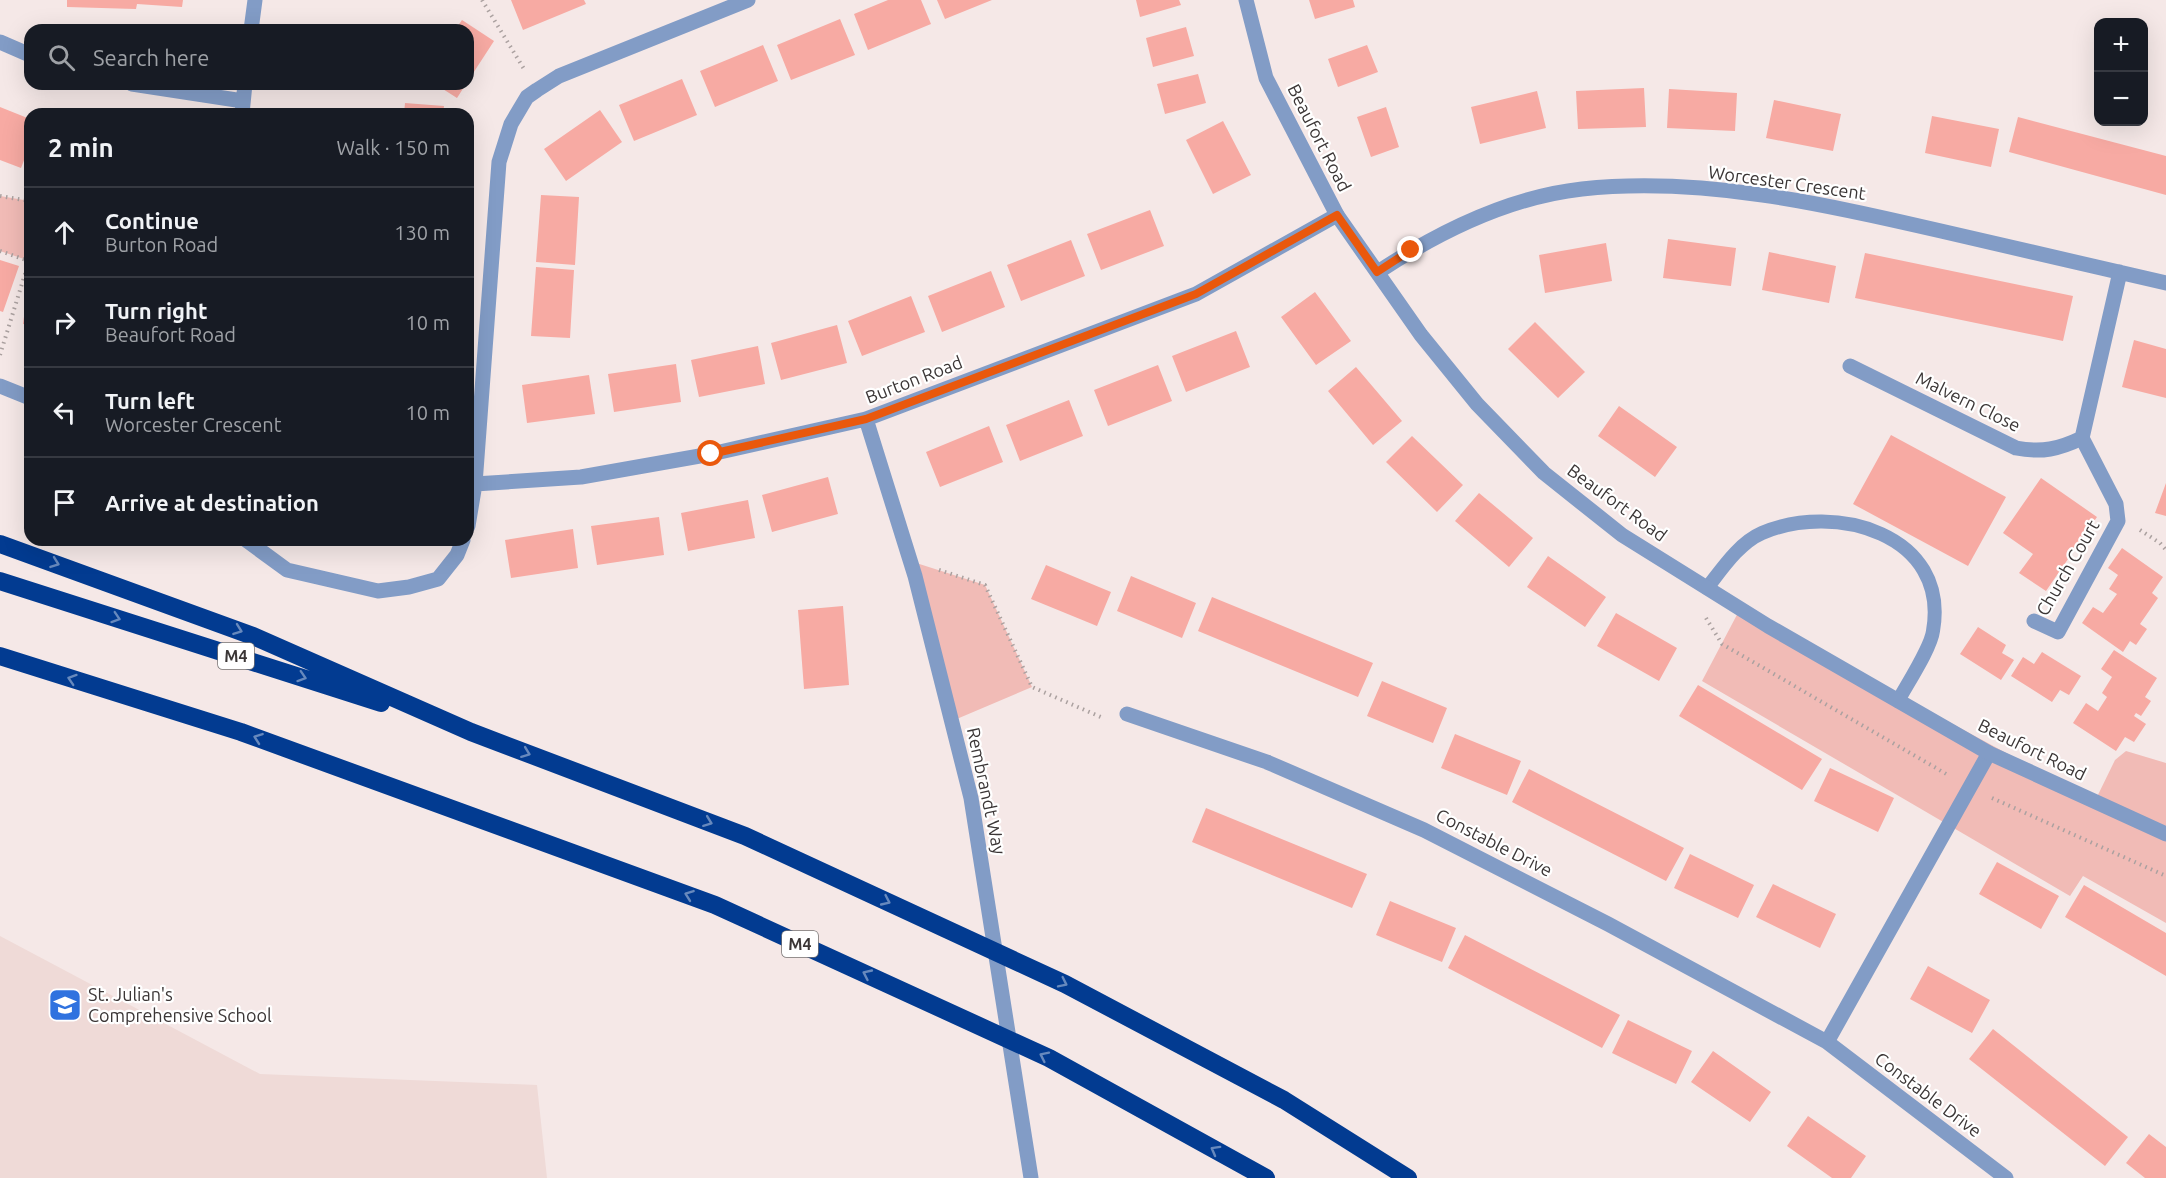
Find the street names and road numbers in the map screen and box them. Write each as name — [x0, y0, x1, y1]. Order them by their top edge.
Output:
street label: Beaufort Road — [1284, 81, 1356, 195]
street label: Worcester Crescent — [1707, 161, 1867, 203]
street label: Burton Road — [862, 351, 965, 407]
street label: Malvern Close — [1913, 367, 2024, 435]
street label: Beaufort Road — [1564, 459, 1671, 545]
street label: Church Court — [2032, 516, 2103, 619]
road number: M4 — [218, 643, 254, 669]
street label: Beaufort Road — [1975, 714, 2090, 784]
street label: Rembrandt Way — [964, 725, 1010, 856]
street label: Constable Drive — [1433, 804, 1556, 880]
road number: M4 — [782, 931, 818, 957]
street label: Constable Drive — [1872, 1048, 1986, 1141]

